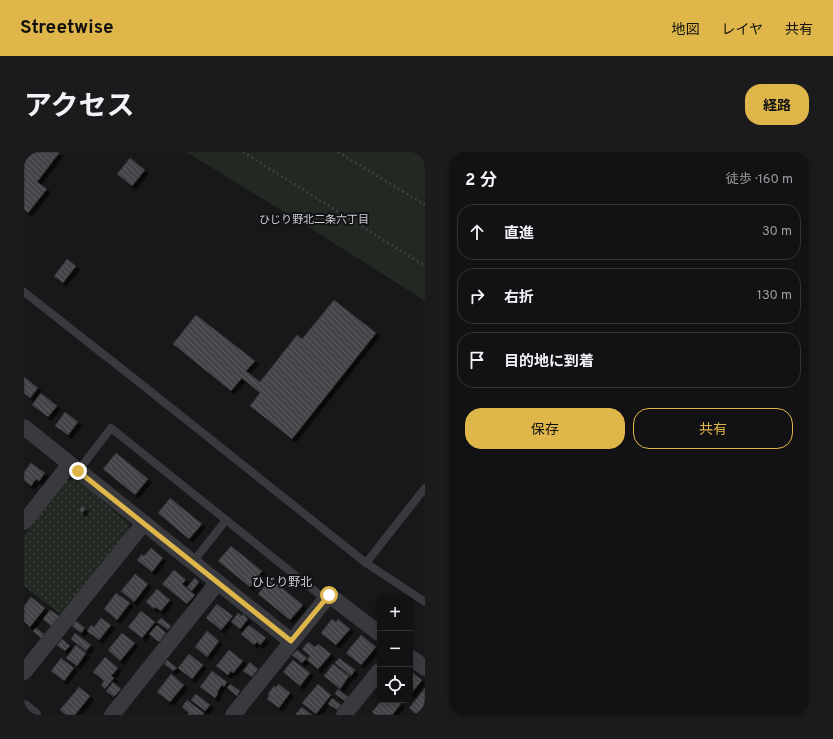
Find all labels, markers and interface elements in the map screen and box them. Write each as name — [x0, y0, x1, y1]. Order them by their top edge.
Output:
text: Streetwise — [20, 16, 113, 40]
text: 地図 — [671, 22, 699, 39]
text: レイヤ — [721, 22, 763, 39]
text: 共有 — [785, 22, 813, 39]
button: 経路 — [745, 84, 809, 125]
text: アクセス — [24, 90, 135, 126]
text: 2 分 — [465, 170, 497, 192]
text: 徒歩 · 160 m — [726, 172, 793, 188]
district label: ひじり野北二条六丁目 — [259, 213, 369, 227]
icon: ahead — [466, 221, 488, 243]
text: 30 m — [762, 224, 792, 240]
text: 直進 — [504, 225, 534, 244]
icon: right — [466, 285, 488, 307]
text: 130 m — [757, 288, 792, 304]
text: 右折 — [504, 289, 534, 308]
icon: arrive — [466, 349, 488, 371]
text: 目的地に到着 — [504, 353, 594, 372]
button: 保存 — [465, 408, 625, 449]
button: 共有 — [633, 408, 793, 449]
route end — [69, 462, 87, 480]
district label: ひじり野北 — [252, 575, 312, 591]
route start — [320, 586, 338, 604]
map controls — [377, 595, 413, 703]
button: + — [377, 595, 413, 631]
button: − — [377, 631, 413, 667]
button: locate — [377, 667, 413, 703]

